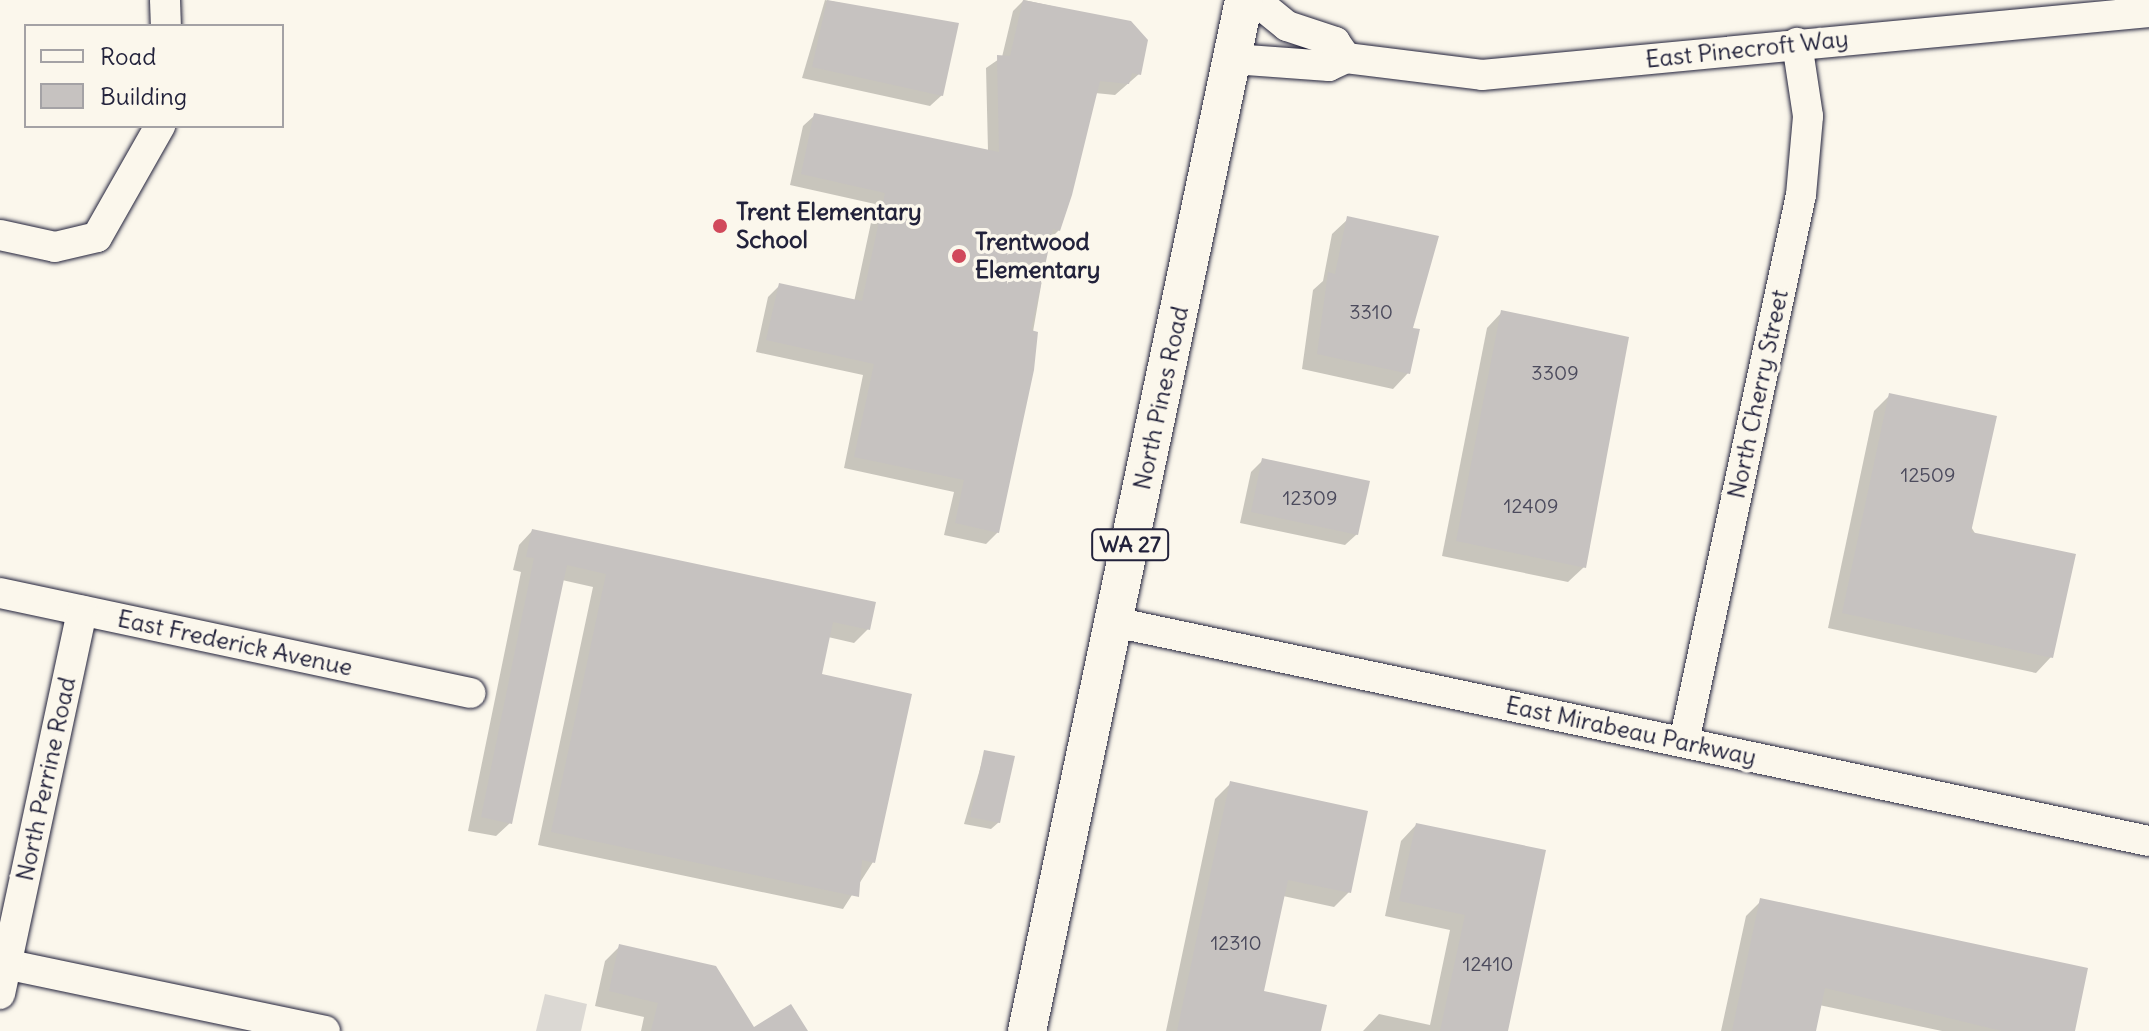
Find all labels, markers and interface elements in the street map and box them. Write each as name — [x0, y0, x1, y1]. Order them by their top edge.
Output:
legend — [24, 24, 284, 128]
street label: East Pinecroft Way — [1644, 24, 1850, 74]
text: Road — [100, 41, 156, 71]
text: Building — [100, 81, 187, 111]
place label: Trent Elementary School — [736, 198, 922, 254]
marker: Trent Elementary School — [711, 217, 729, 235]
place label: Trentwood Elementary — [975, 228, 1100, 284]
marker: Trentwood Elementary — [950, 247, 968, 265]
street label: North Cherry Street — [1722, 287, 1794, 501]
house number: 3310 — [1349, 299, 1393, 323]
street label: North Pines Road — [1127, 304, 1195, 492]
house number: 3309 — [1531, 360, 1579, 384]
house number: 12509 — [1900, 462, 1956, 486]
house number: 12309 — [1283, 485, 1337, 509]
house number: 12409 — [1504, 493, 1558, 517]
road number: WA 27 — [1090, 527, 1170, 563]
street label: East Frederick Avenue — [115, 604, 355, 682]
street label: North Perrine Road — [10, 675, 82, 883]
street label: East Mirabeau Parkway — [1503, 690, 1759, 772]
house number: 12310 — [1210, 930, 1262, 954]
house number: 12410 — [1462, 951, 1514, 975]

